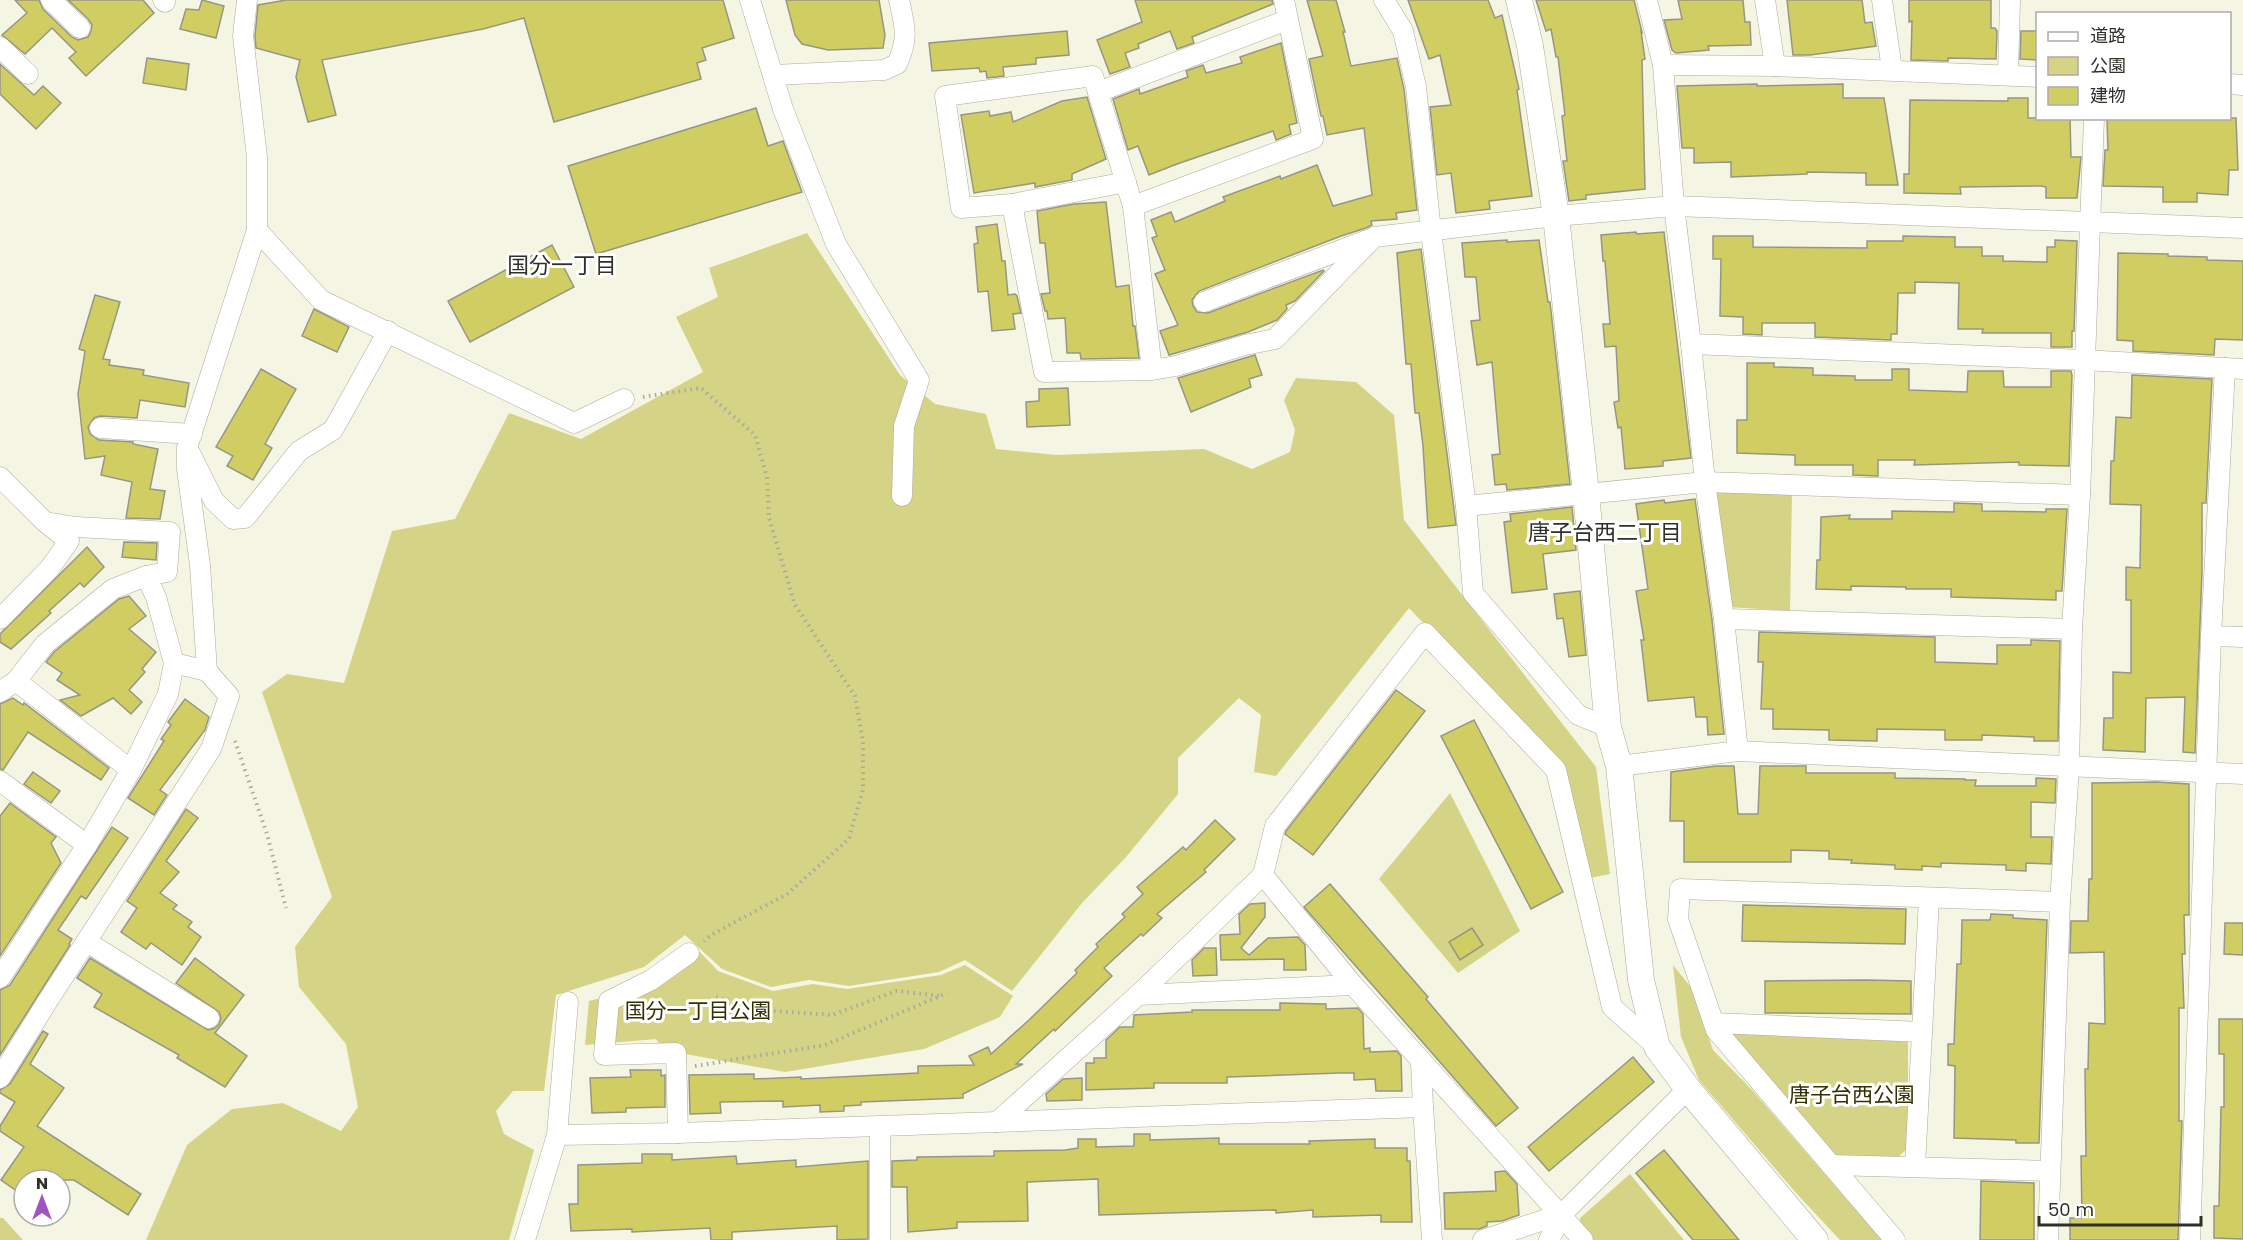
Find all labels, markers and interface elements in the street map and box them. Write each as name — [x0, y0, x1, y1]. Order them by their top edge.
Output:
legend — [2036, 12, 2231, 120]
text: 道路 — [2090, 23, 2126, 48]
text: 公園 — [2090, 53, 2126, 78]
text: 建物 — [2090, 83, 2126, 108]
district label: 国分一丁目 — [507, 250, 617, 281]
district label: 唐子台西二丁目 — [1528, 517, 1682, 548]
park label: 国分一丁目公園 — [625, 996, 772, 1025]
park label: 唐子台西公園 — [1789, 1080, 1915, 1109]
north arrow — [12, 1168, 72, 1228]
text: N — [36, 1172, 48, 1195]
scale bar — [2039, 1189, 2201, 1227]
text: 50 m — [2048, 1197, 2094, 1222]

